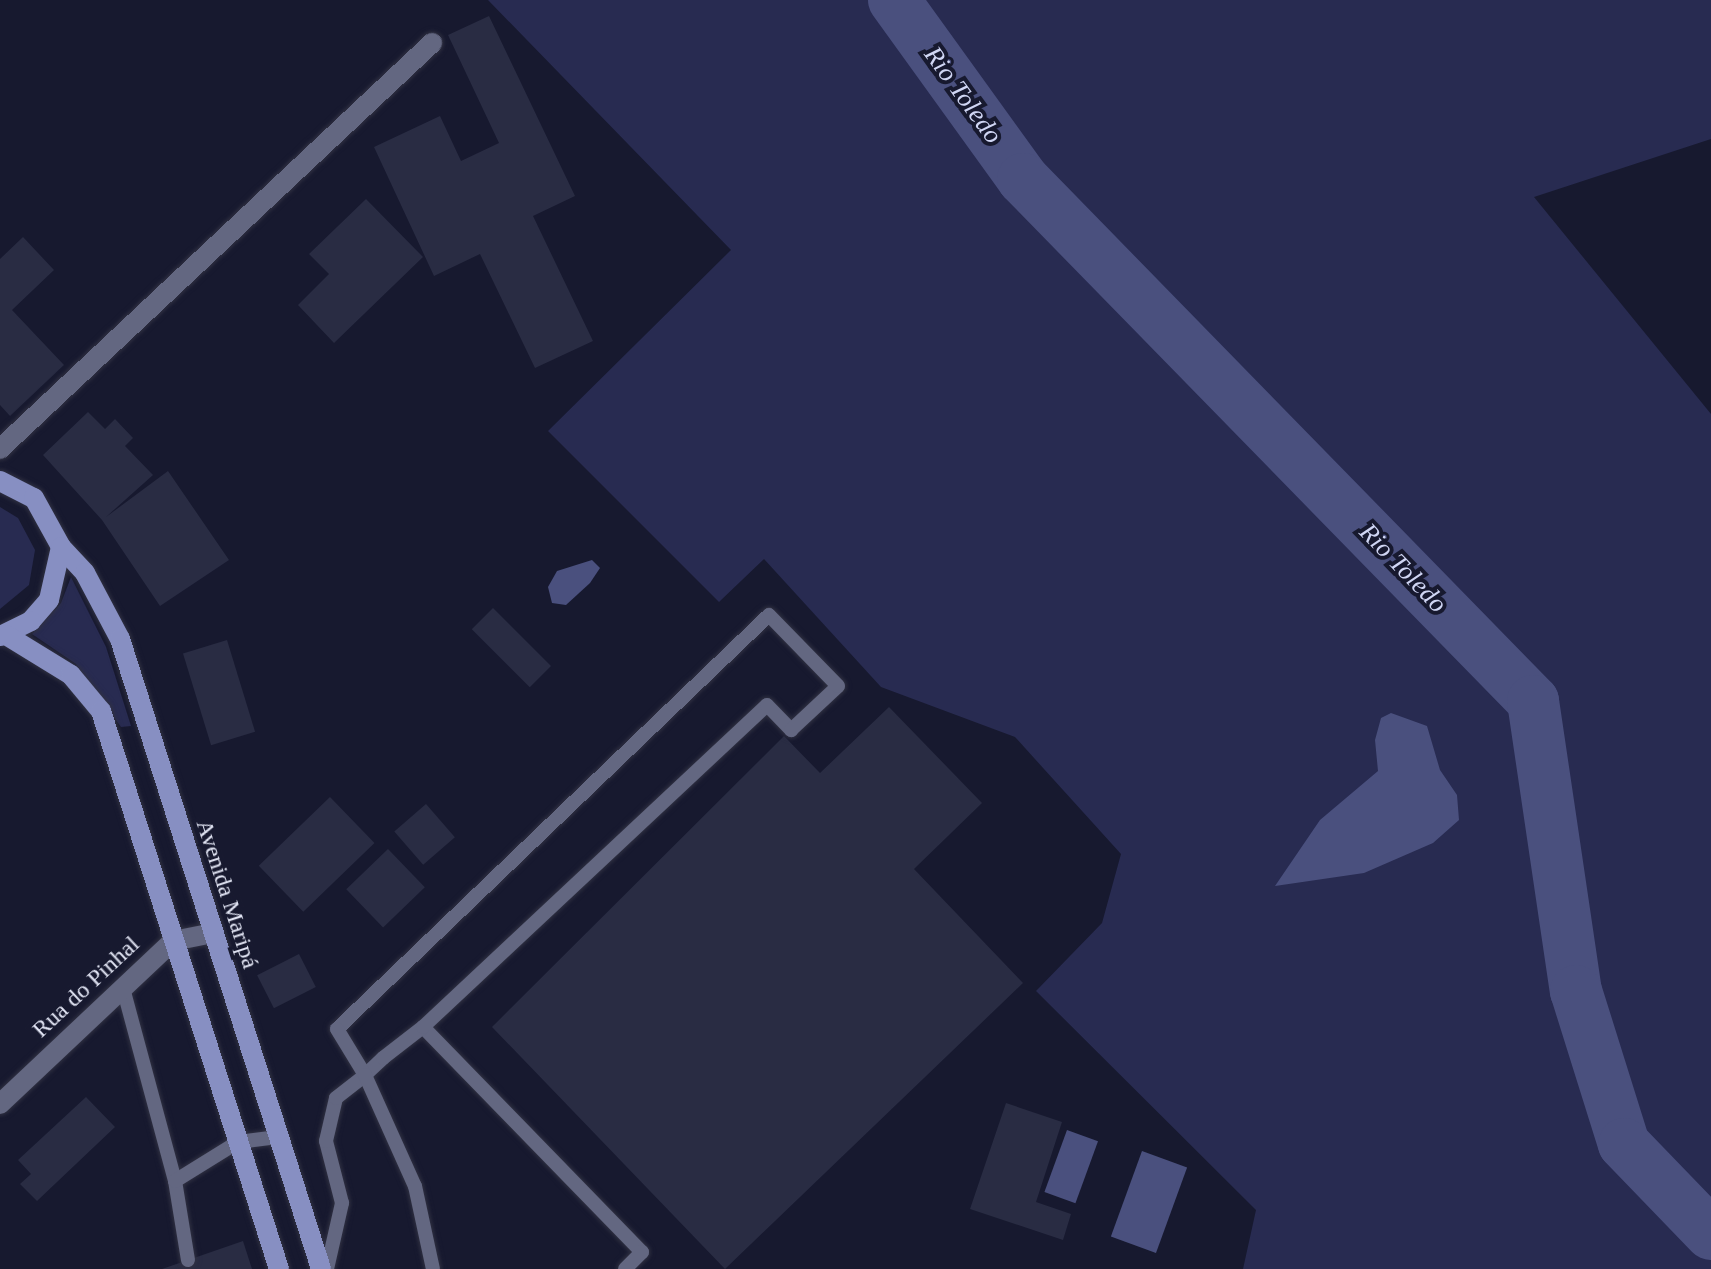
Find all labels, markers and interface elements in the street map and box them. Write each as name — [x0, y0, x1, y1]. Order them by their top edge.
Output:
water label: Rio Toledo — [917, 40, 1009, 150]
water label: Rio Toledo — [1353, 517, 1453, 619]
street label: Avenida Maripá — [189, 816, 265, 972]
street label: Rua do Pinhal — [26, 930, 146, 1044]

